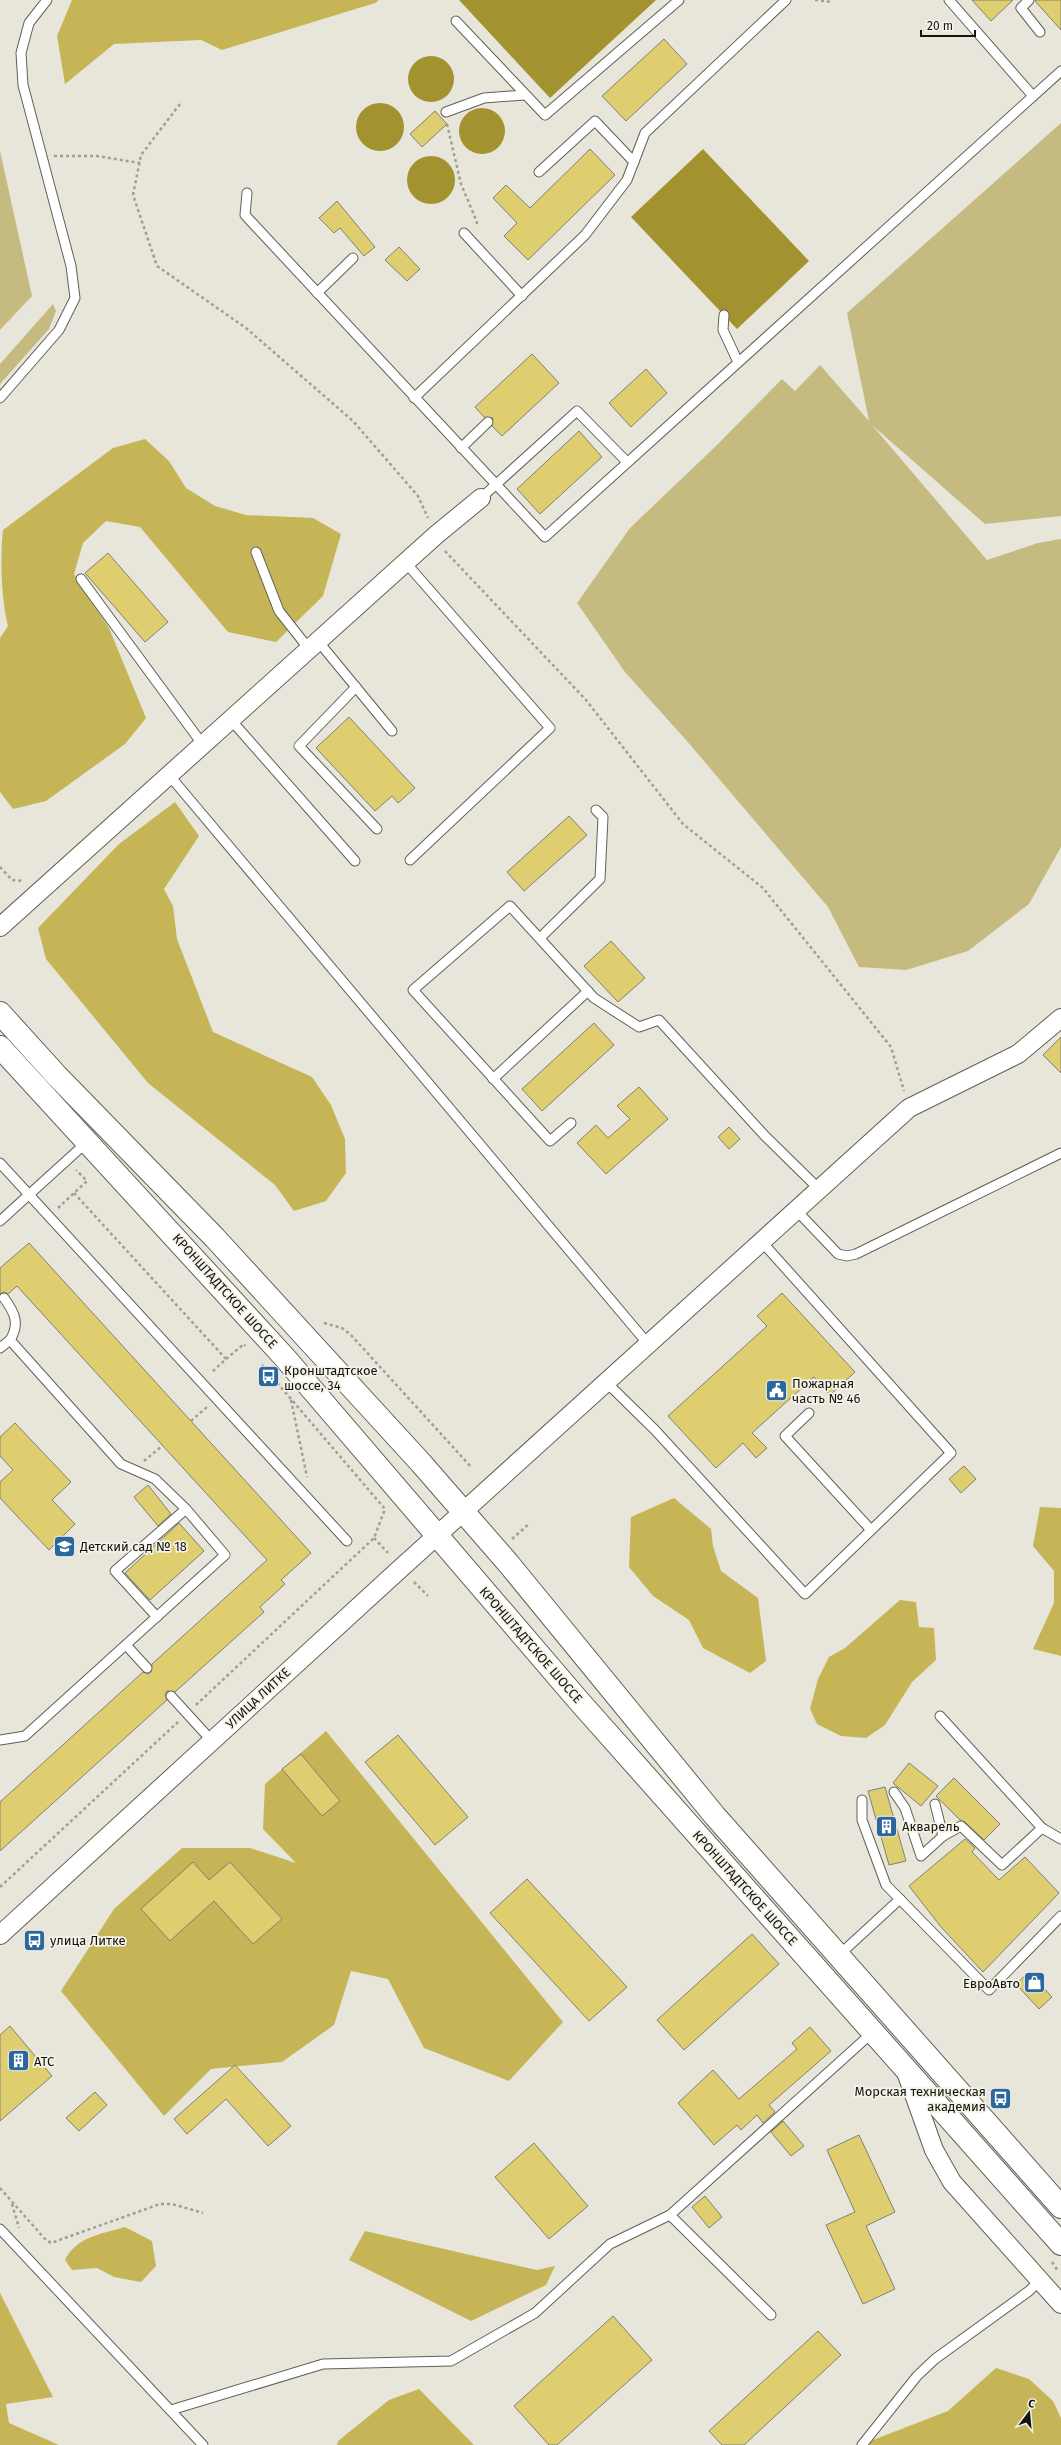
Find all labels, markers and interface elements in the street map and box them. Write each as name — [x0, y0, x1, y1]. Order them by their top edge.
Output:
scale bar — [921, 12, 975, 38]
text: 20 m — [927, 19, 953, 33]
street label: КРОНШТАДТСКОЕ ШОССЕ — [170, 1231, 280, 1351]
place label: Кронштадтское шоссе, 34 — [284, 1363, 378, 1393]
bus stop icon: Кронштадтское шоссе, 34 — [255, 1364, 281, 1390]
place label: Пожарная часть № 46 — [792, 1376, 860, 1406]
public building icon: Пожарная часть № 46 — [764, 1377, 790, 1403]
school or university icon: Детский сад № 18 — [51, 1533, 77, 1559]
place label: Детский сад № 18 — [79, 1539, 187, 1554]
street label: КРОНШТАДТСКОЕ ШОССЕ — [476, 1584, 586, 1706]
street label: УЛИЦА ЛИТКЕ — [223, 1664, 293, 1732]
building icon: Акварель — [874, 1813, 900, 1839]
place label: Акварель — [902, 1819, 960, 1834]
street label: КРОНШТАДТСКОЕ ШОССЕ — [690, 1828, 800, 1948]
bus stop icon: улица Литке — [21, 1927, 47, 1953]
place label: улица Литке — [50, 1933, 126, 1948]
shop icon: ЕвроАвто — [1022, 1970, 1048, 1996]
place label: ЕвроАвто — [963, 1976, 1020, 1991]
building icon: АТС — [6, 2048, 32, 2074]
place label: АТС — [34, 2054, 55, 2069]
place label: Морская техническая академия — [855, 2084, 986, 2114]
bus stop icon: Морская техническая академия — [988, 2085, 1014, 2111]
north arrow — [1009, 2393, 1049, 2433]
text: С — [1027, 2397, 1037, 2411]

